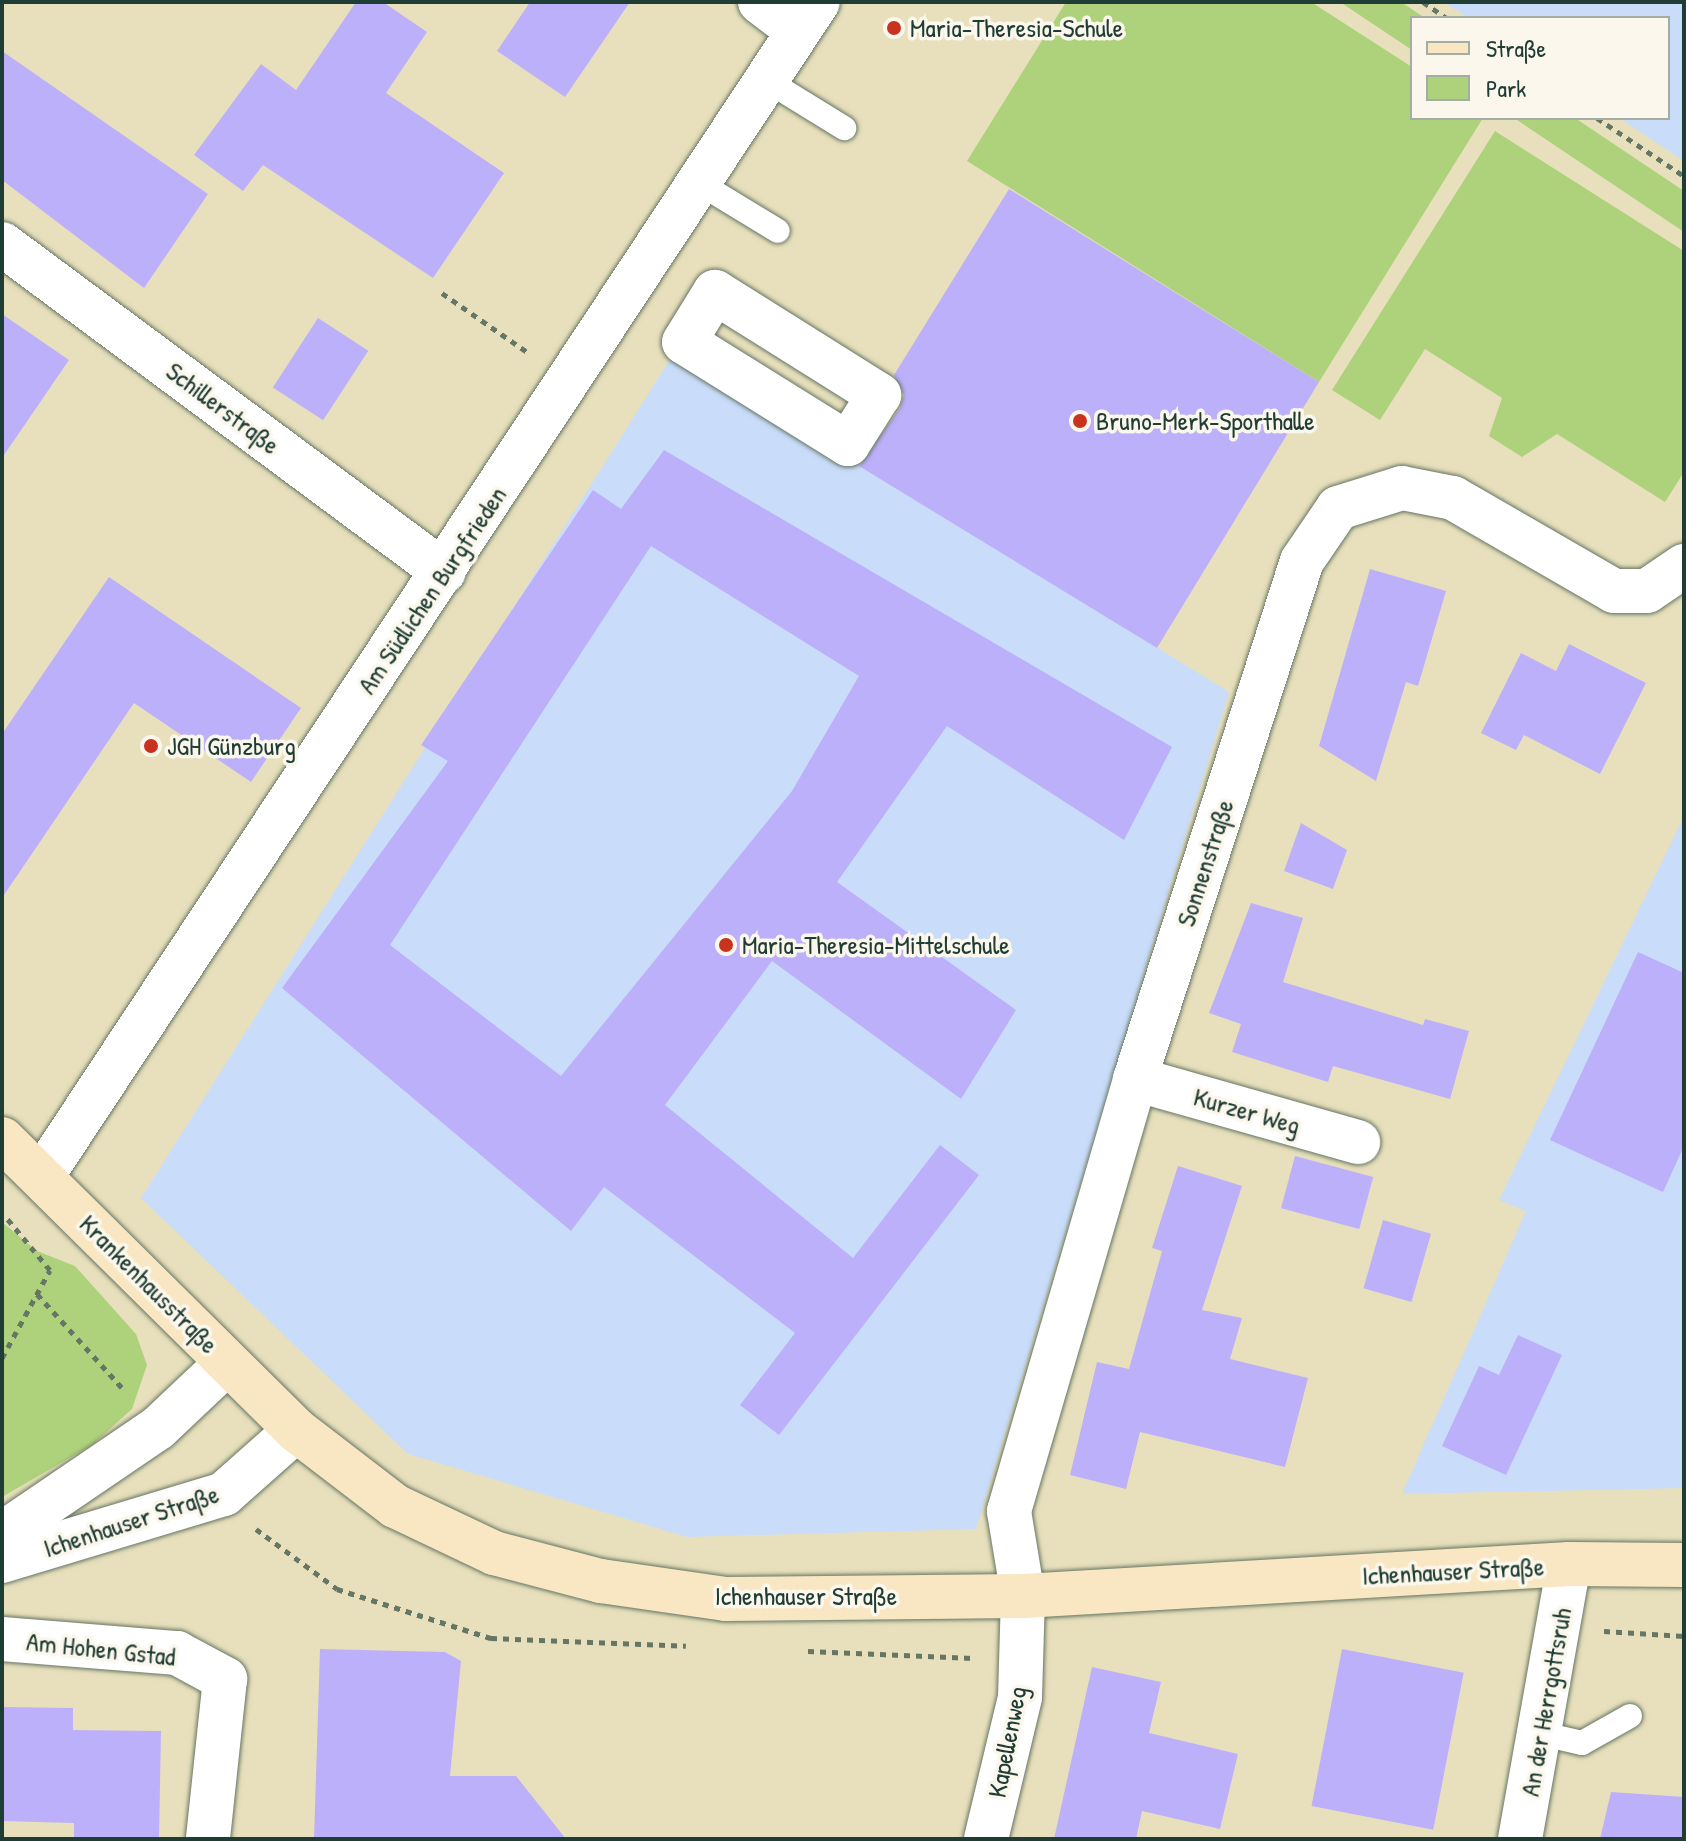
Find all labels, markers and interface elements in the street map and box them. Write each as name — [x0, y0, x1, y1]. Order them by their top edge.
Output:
place label: Maria-Theresia-Schule — [910, 12, 1123, 44]
legend — [1410, 16, 1670, 120]
marker: Maria-Theresia-Schule — [885, 19, 903, 37]
text: Straße — [1486, 32, 1546, 64]
text: Park — [1486, 72, 1526, 104]
street label: Schillerstraße — [160, 355, 286, 461]
place label: Bruno-Merk-Sporthalle — [1096, 405, 1315, 437]
marker: Bruno-Merk-Sporthalle — [1071, 412, 1089, 430]
street label: Am Südlichen Burgfrieden — [351, 480, 513, 700]
place label: JGH Günzburg — [167, 730, 296, 762]
marker: JGH Günzburg — [142, 737, 160, 755]
street label: Sonnenstraße — [1170, 796, 1240, 930]
place label: Maria-Theresia-Mittelschule — [742, 929, 1010, 961]
marker: Maria-Theresia-Mittelschule — [717, 936, 735, 954]
street label: Kurzer Weg — [1190, 1081, 1304, 1141]
street label: Krankenhausstraße — [73, 1208, 225, 1360]
street label: Ichenhauser Straße — [40, 1478, 222, 1564]
street label: Ichenhauser Straße — [1361, 1551, 1545, 1591]
street label: Ichenhauser Straße — [715, 1580, 897, 1612]
street label: An der Herrgottsruh — [1514, 1605, 1578, 1799]
street label: Am Hohen Gstad — [25, 1626, 177, 1672]
street label: Kapellenweg — [981, 1684, 1033, 1800]

